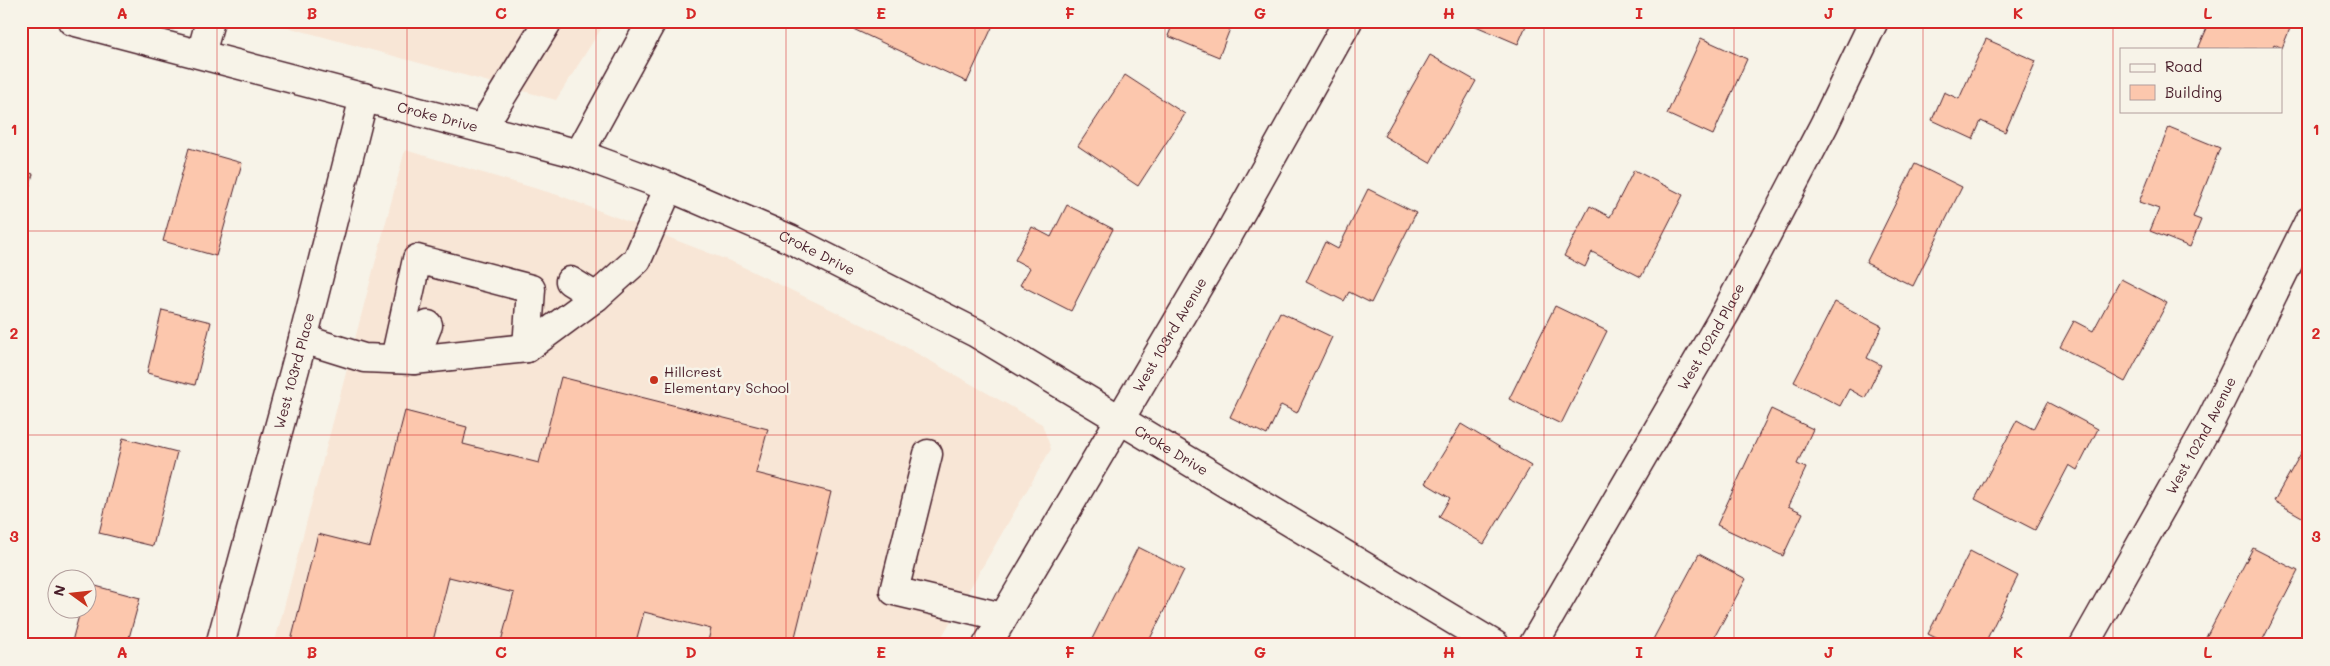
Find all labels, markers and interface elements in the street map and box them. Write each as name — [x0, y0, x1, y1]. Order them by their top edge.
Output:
text: A — [116, 2, 128, 23]
text: B — [307, 2, 317, 23]
text: C — [495, 2, 507, 23]
text: D — [685, 2, 697, 23]
text: E — [876, 2, 886, 23]
text: F — [1065, 2, 1075, 23]
text: G — [1254, 2, 1266, 23]
text: H — [1443, 2, 1455, 23]
text: I — [1635, 2, 1643, 23]
text: J — [1824, 2, 1834, 23]
text: K — [2013, 2, 2023, 23]
text: L — [2203, 2, 2213, 23]
legend — [2120, 48, 2282, 112]
text: Road — [2165, 56, 2202, 76]
text: Building — [2165, 82, 2222, 102]
street label: Croke Drive — [395, 97, 480, 136]
text: 1 — [10, 118, 18, 139]
text: 1 — [2312, 118, 2320, 139]
street label: Croke Drive — [776, 225, 859, 279]
street label: West 103rd Avenue — [1128, 274, 1211, 396]
street label: West 102nd Place — [1673, 280, 1748, 393]
street label: West 103rd Place — [269, 311, 318, 431]
text: 2 — [10, 322, 19, 343]
text: 2 — [2312, 322, 2321, 343]
place label: Hillcrest Elementary School — [664, 362, 790, 397]
street label: West 102nd Avenue — [2161, 373, 2240, 497]
marker: Hillcrest Elementary School — [648, 374, 660, 386]
street label: Croke Drive — [1131, 420, 1212, 479]
text: 3 — [9, 525, 19, 546]
text: 3 — [2311, 525, 2321, 546]
north arrow — [48, 568, 98, 618]
text: N — [48, 583, 70, 598]
text: A — [116, 641, 128, 662]
text: B — [307, 641, 317, 662]
text: C — [495, 641, 507, 662]
text: D — [685, 641, 697, 662]
text: E — [876, 641, 886, 662]
text: F — [1065, 641, 1075, 662]
text: G — [1254, 641, 1266, 662]
text: H — [1443, 641, 1455, 662]
text: I — [1635, 641, 1643, 662]
text: J — [1824, 641, 1834, 662]
text: K — [2013, 641, 2023, 662]
text: L — [2203, 641, 2213, 662]

